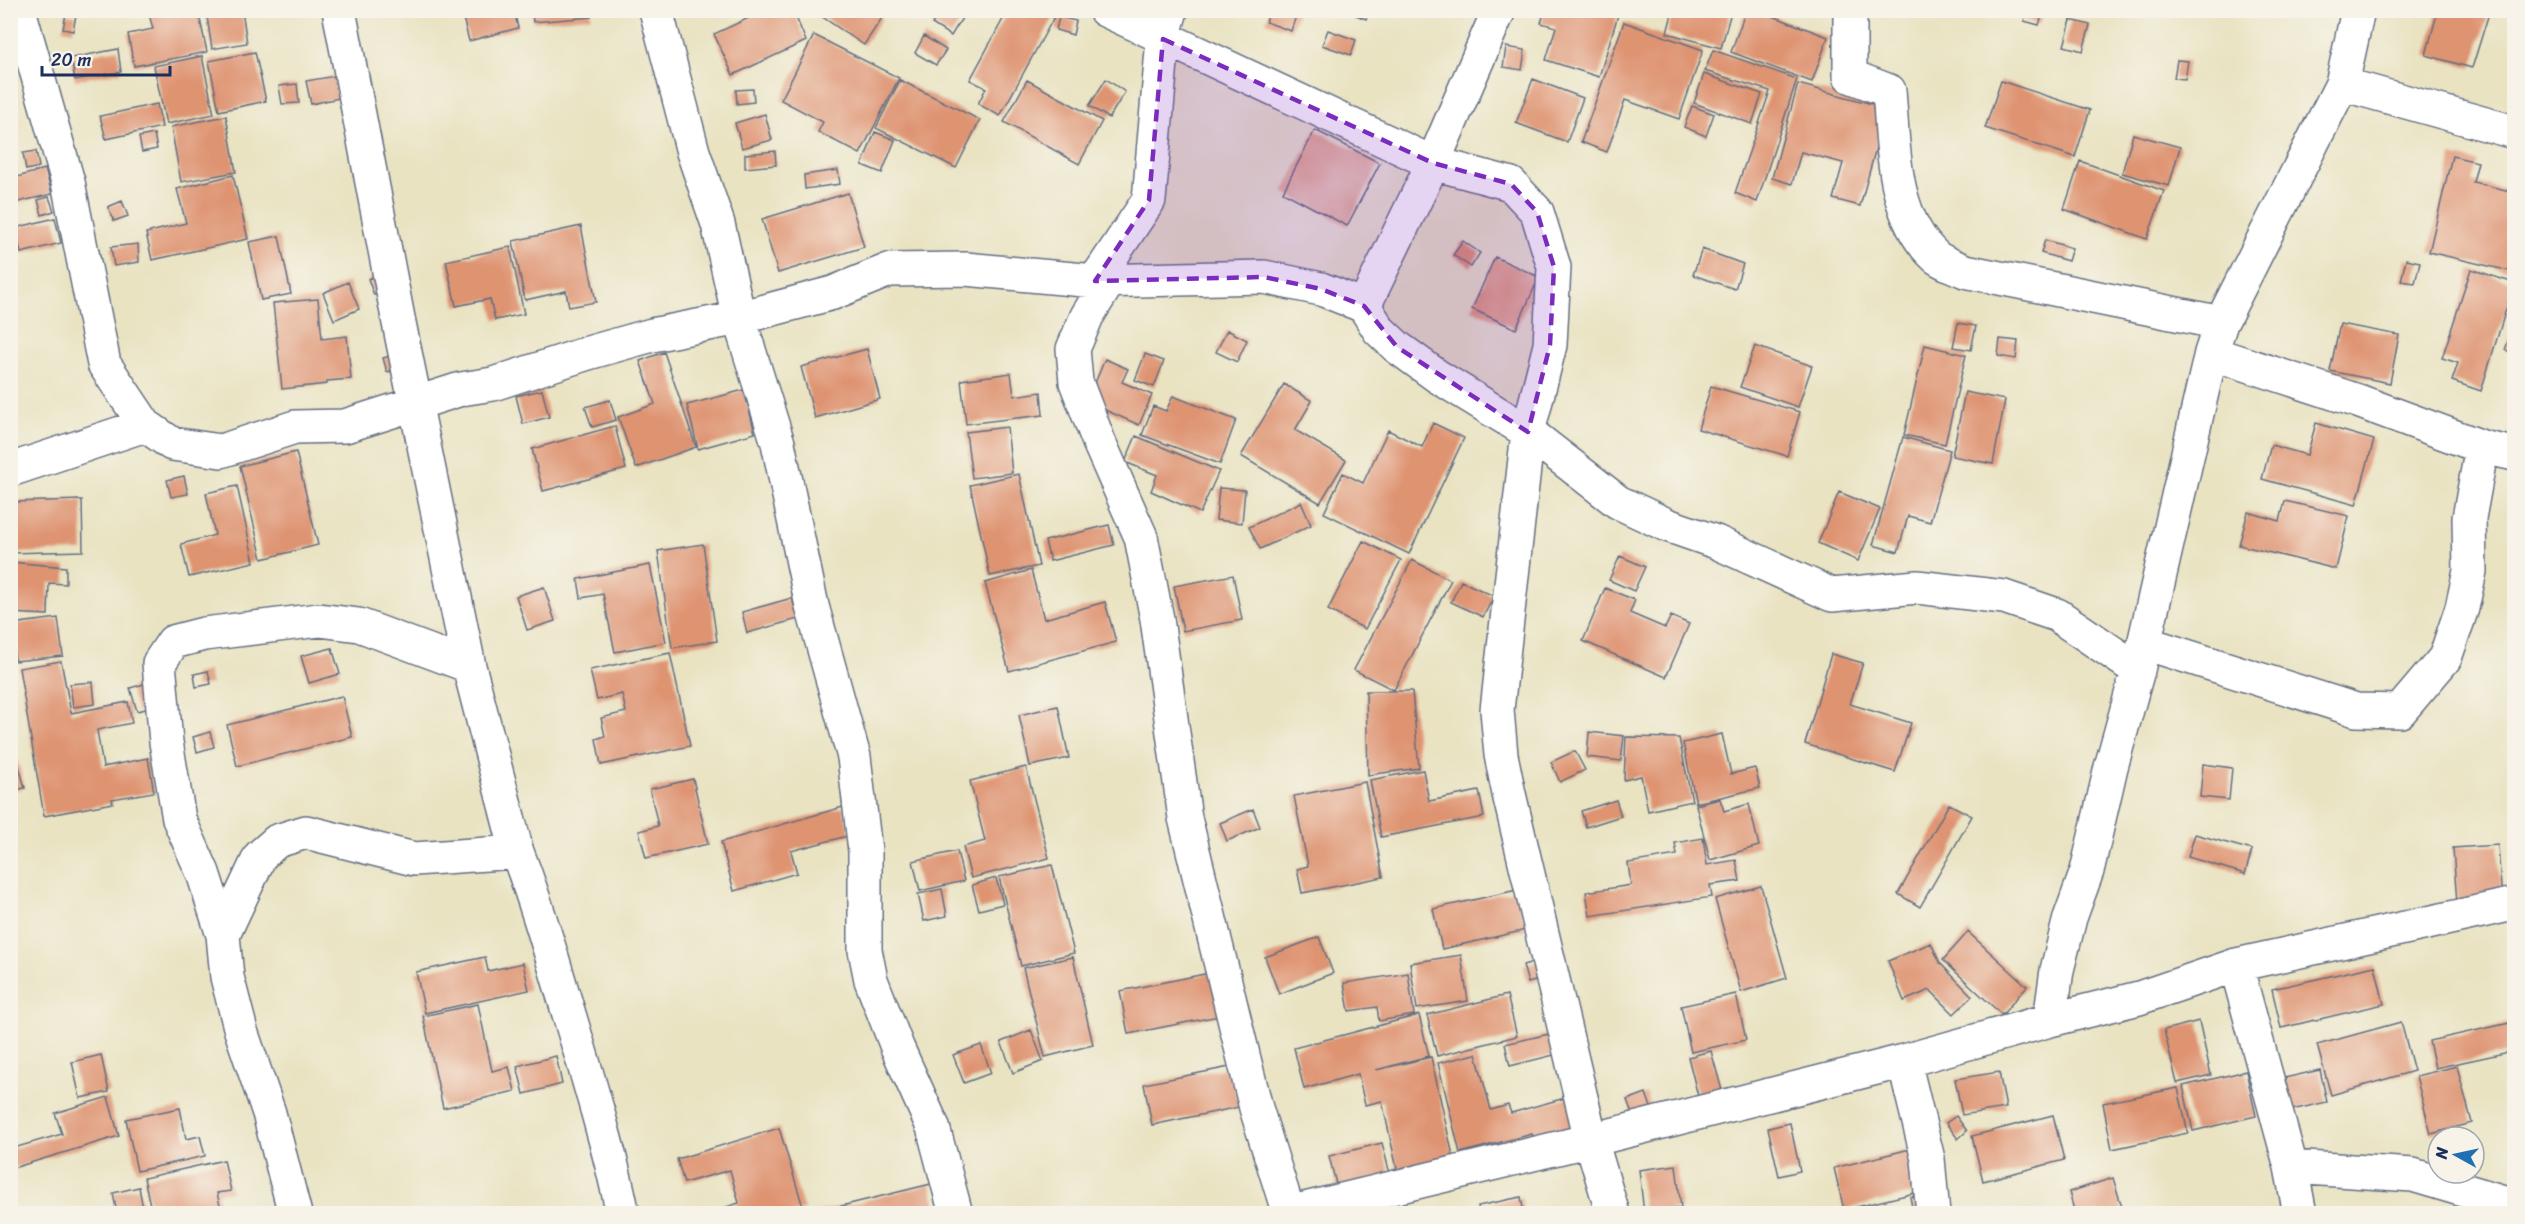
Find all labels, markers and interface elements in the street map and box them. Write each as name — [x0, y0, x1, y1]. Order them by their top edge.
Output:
scale bar — [42, 39, 170, 77]
text: 20 m — [51, 44, 91, 76]
north arrow — [2426, 1125, 2486, 1185]
text: N — [2426, 1145, 2457, 1161]

